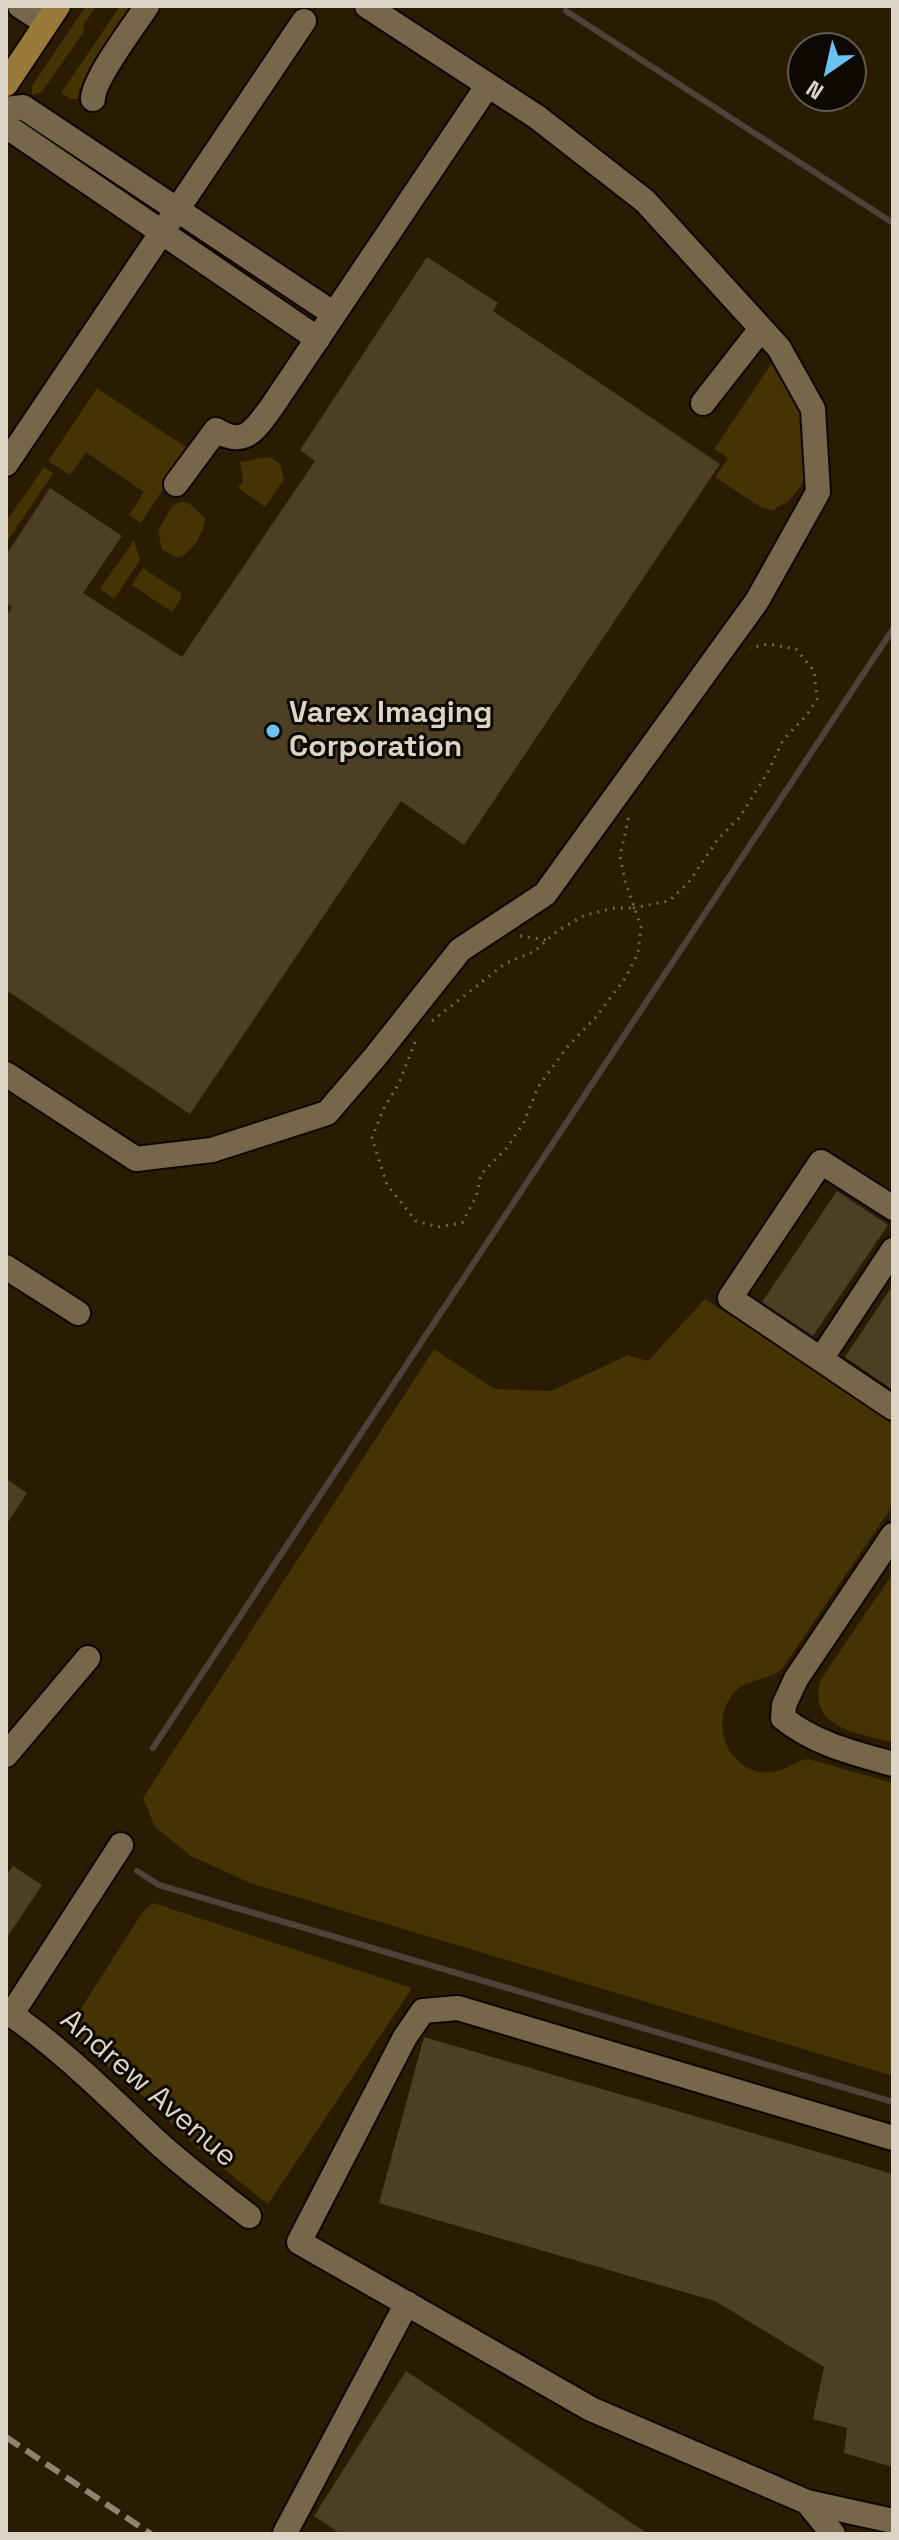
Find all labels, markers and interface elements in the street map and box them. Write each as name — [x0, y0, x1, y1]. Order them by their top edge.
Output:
north arrow — [787, 32, 867, 112]
text: N — [801, 75, 829, 106]
place label: Varex Imaging Corporation — [289, 696, 492, 766]
marker: Varex Imaging Corporation — [264, 722, 282, 740]
street label: Andrew Avenue — [52, 2002, 244, 2176]

